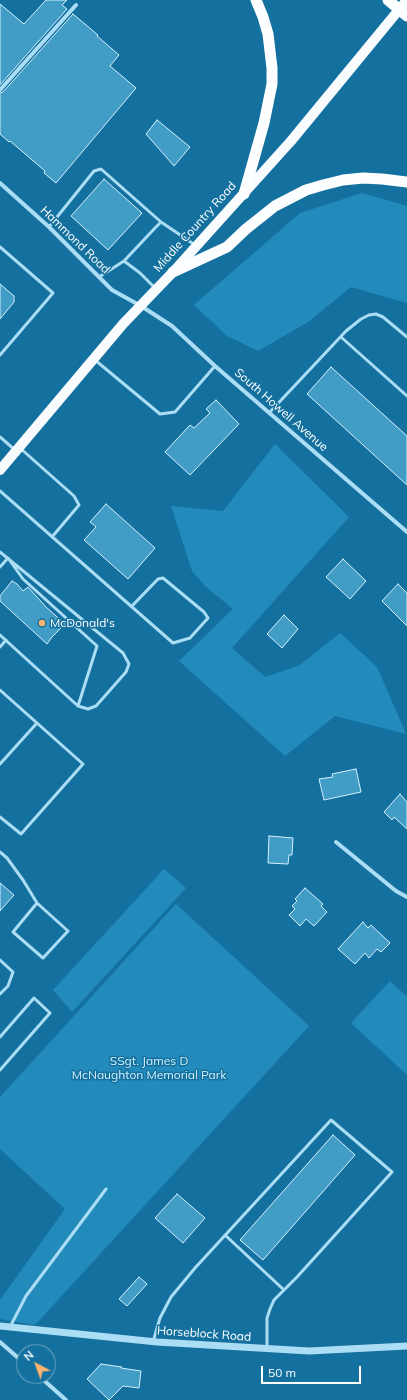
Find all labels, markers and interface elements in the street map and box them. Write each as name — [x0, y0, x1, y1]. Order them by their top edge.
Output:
street label: Middle Country Road — [151, 179, 239, 275]
street label: Hammond Road — [37, 203, 113, 277]
street label: South Howell Avenue — [231, 366, 331, 454]
place label: McDonald's — [50, 616, 115, 630]
marker: McDonald's — [37, 618, 47, 628]
park label: SSgt. James D McNaughton Memorial Park — [72, 1054, 226, 1082]
street label: Horseblock Road — [156, 1324, 252, 1344]
north arrow — [16, 1344, 56, 1384]
text: N — [21, 1348, 37, 1364]
scale bar — [263, 1358, 363, 1384]
text: 50 m — [268, 1365, 296, 1380]

